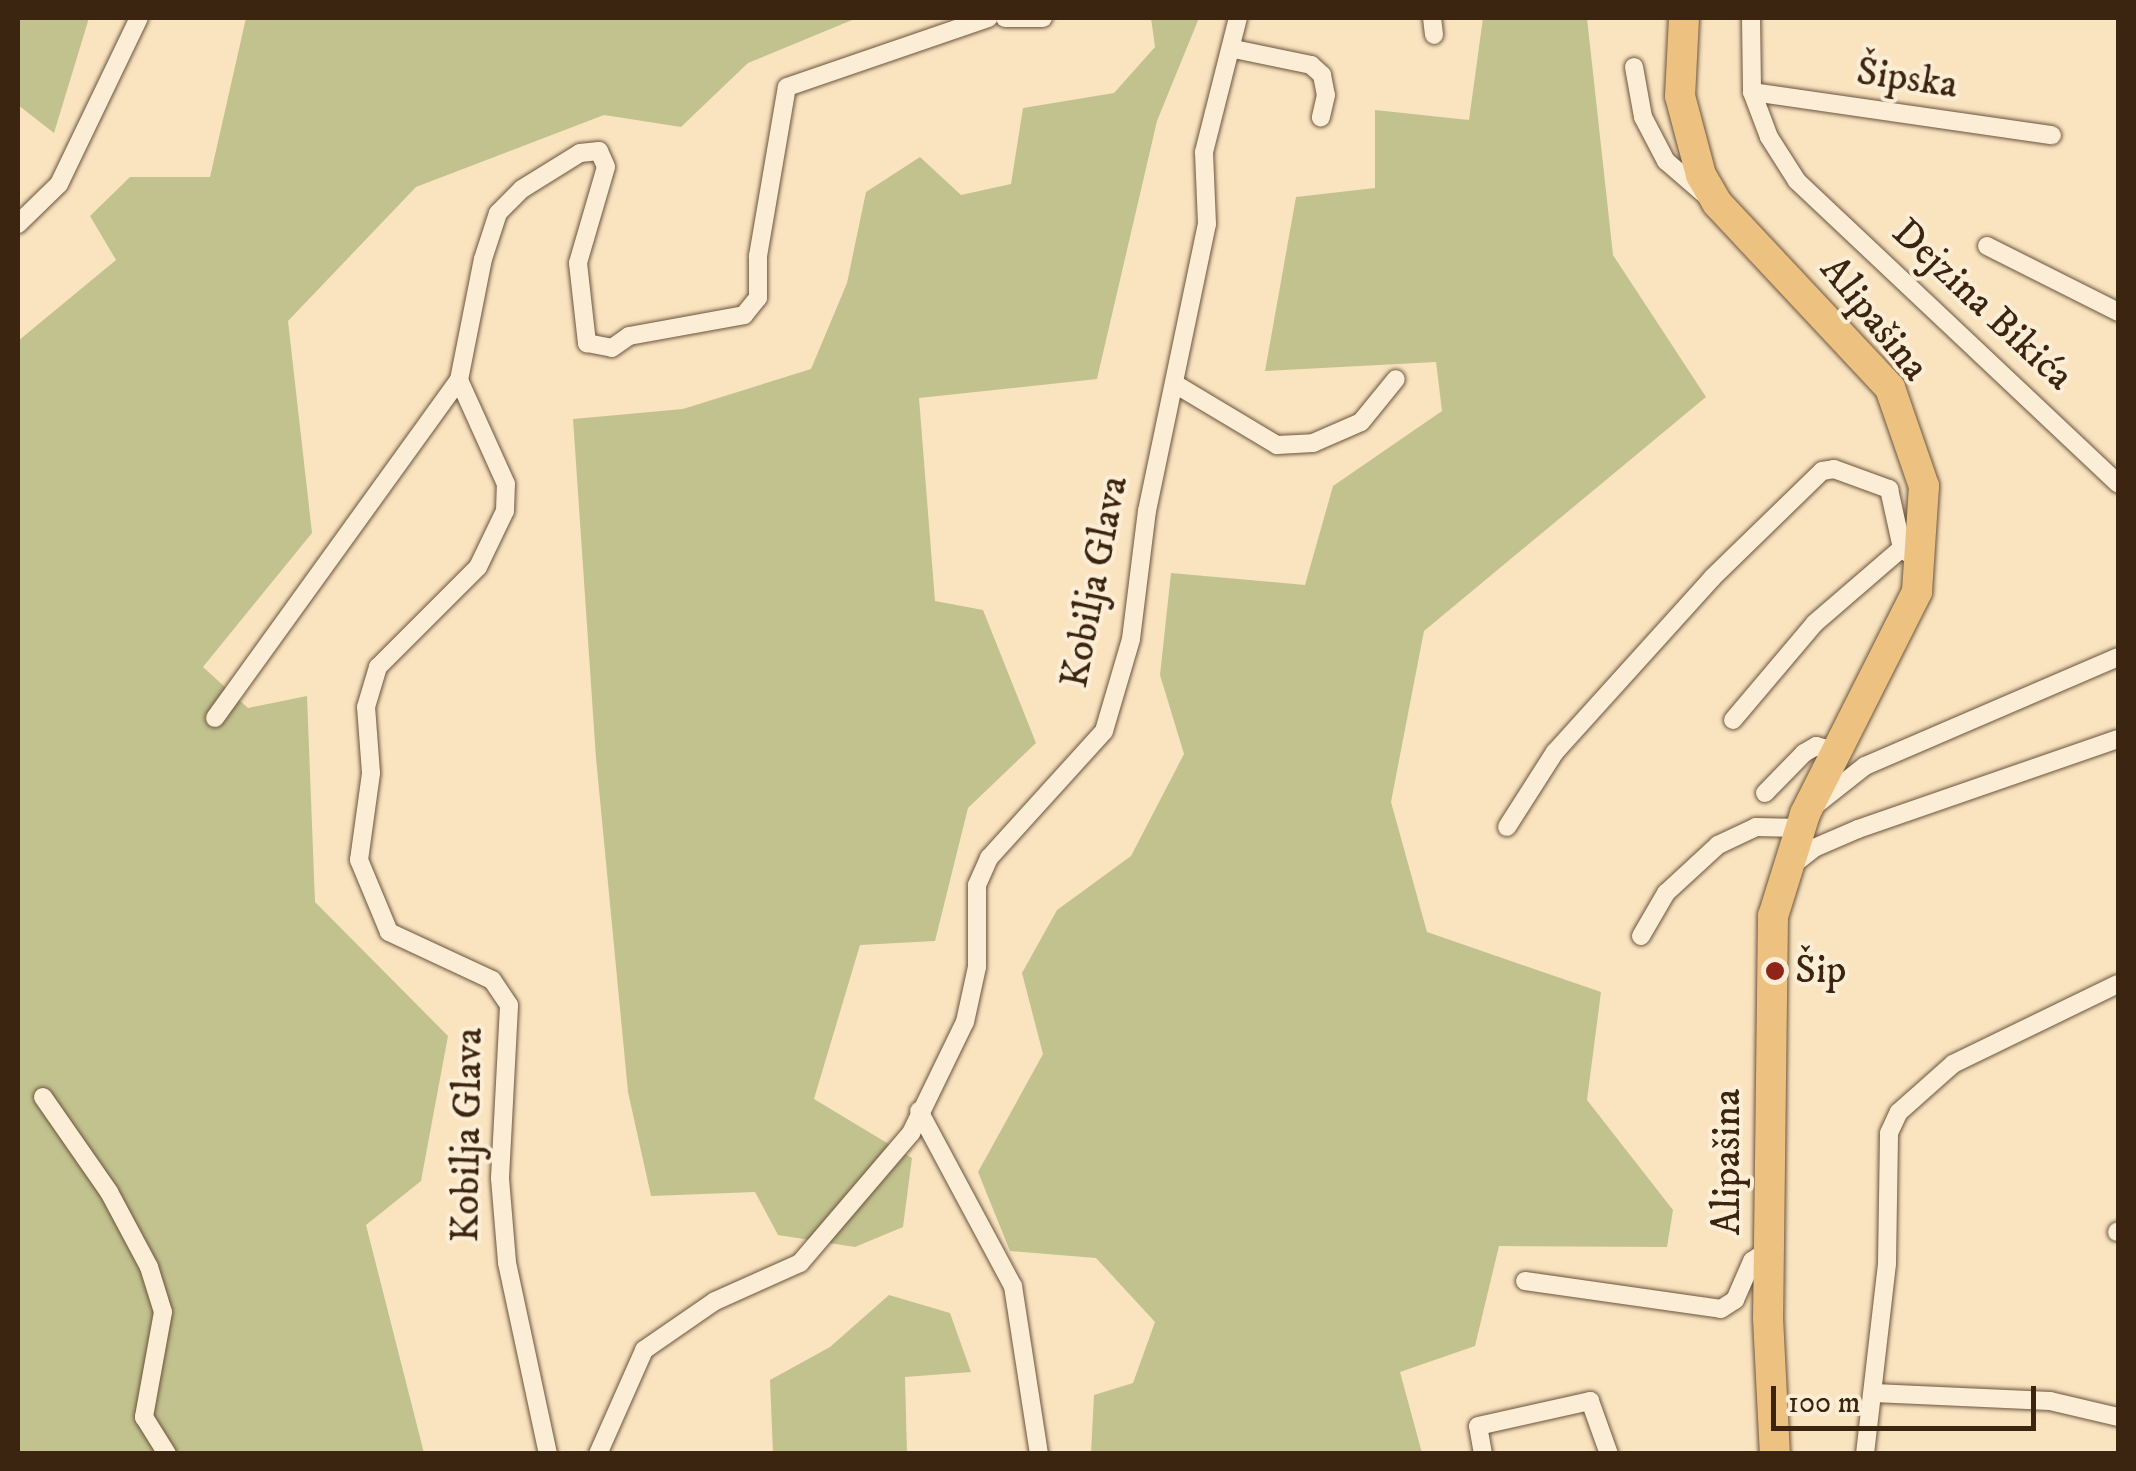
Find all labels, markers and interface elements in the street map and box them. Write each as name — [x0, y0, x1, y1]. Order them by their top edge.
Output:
street label: Šipska — [1853, 48, 1961, 110]
street label: Dejzina Bikića — [1882, 209, 2082, 401]
street label: Alipašina — [1809, 247, 1939, 391]
street label: Kobilja Glava — [1051, 472, 1139, 692]
place label: Šip — [1795, 947, 1846, 995]
marker: Šip — [1764, 960, 1786, 982]
street label: Kobilja Glava — [442, 1027, 494, 1243]
street label: Alipašina — [1704, 1089, 1752, 1235]
scale bar — [1776, 1366, 2041, 1428]
text: 100 m — [1788, 1385, 1860, 1422]

